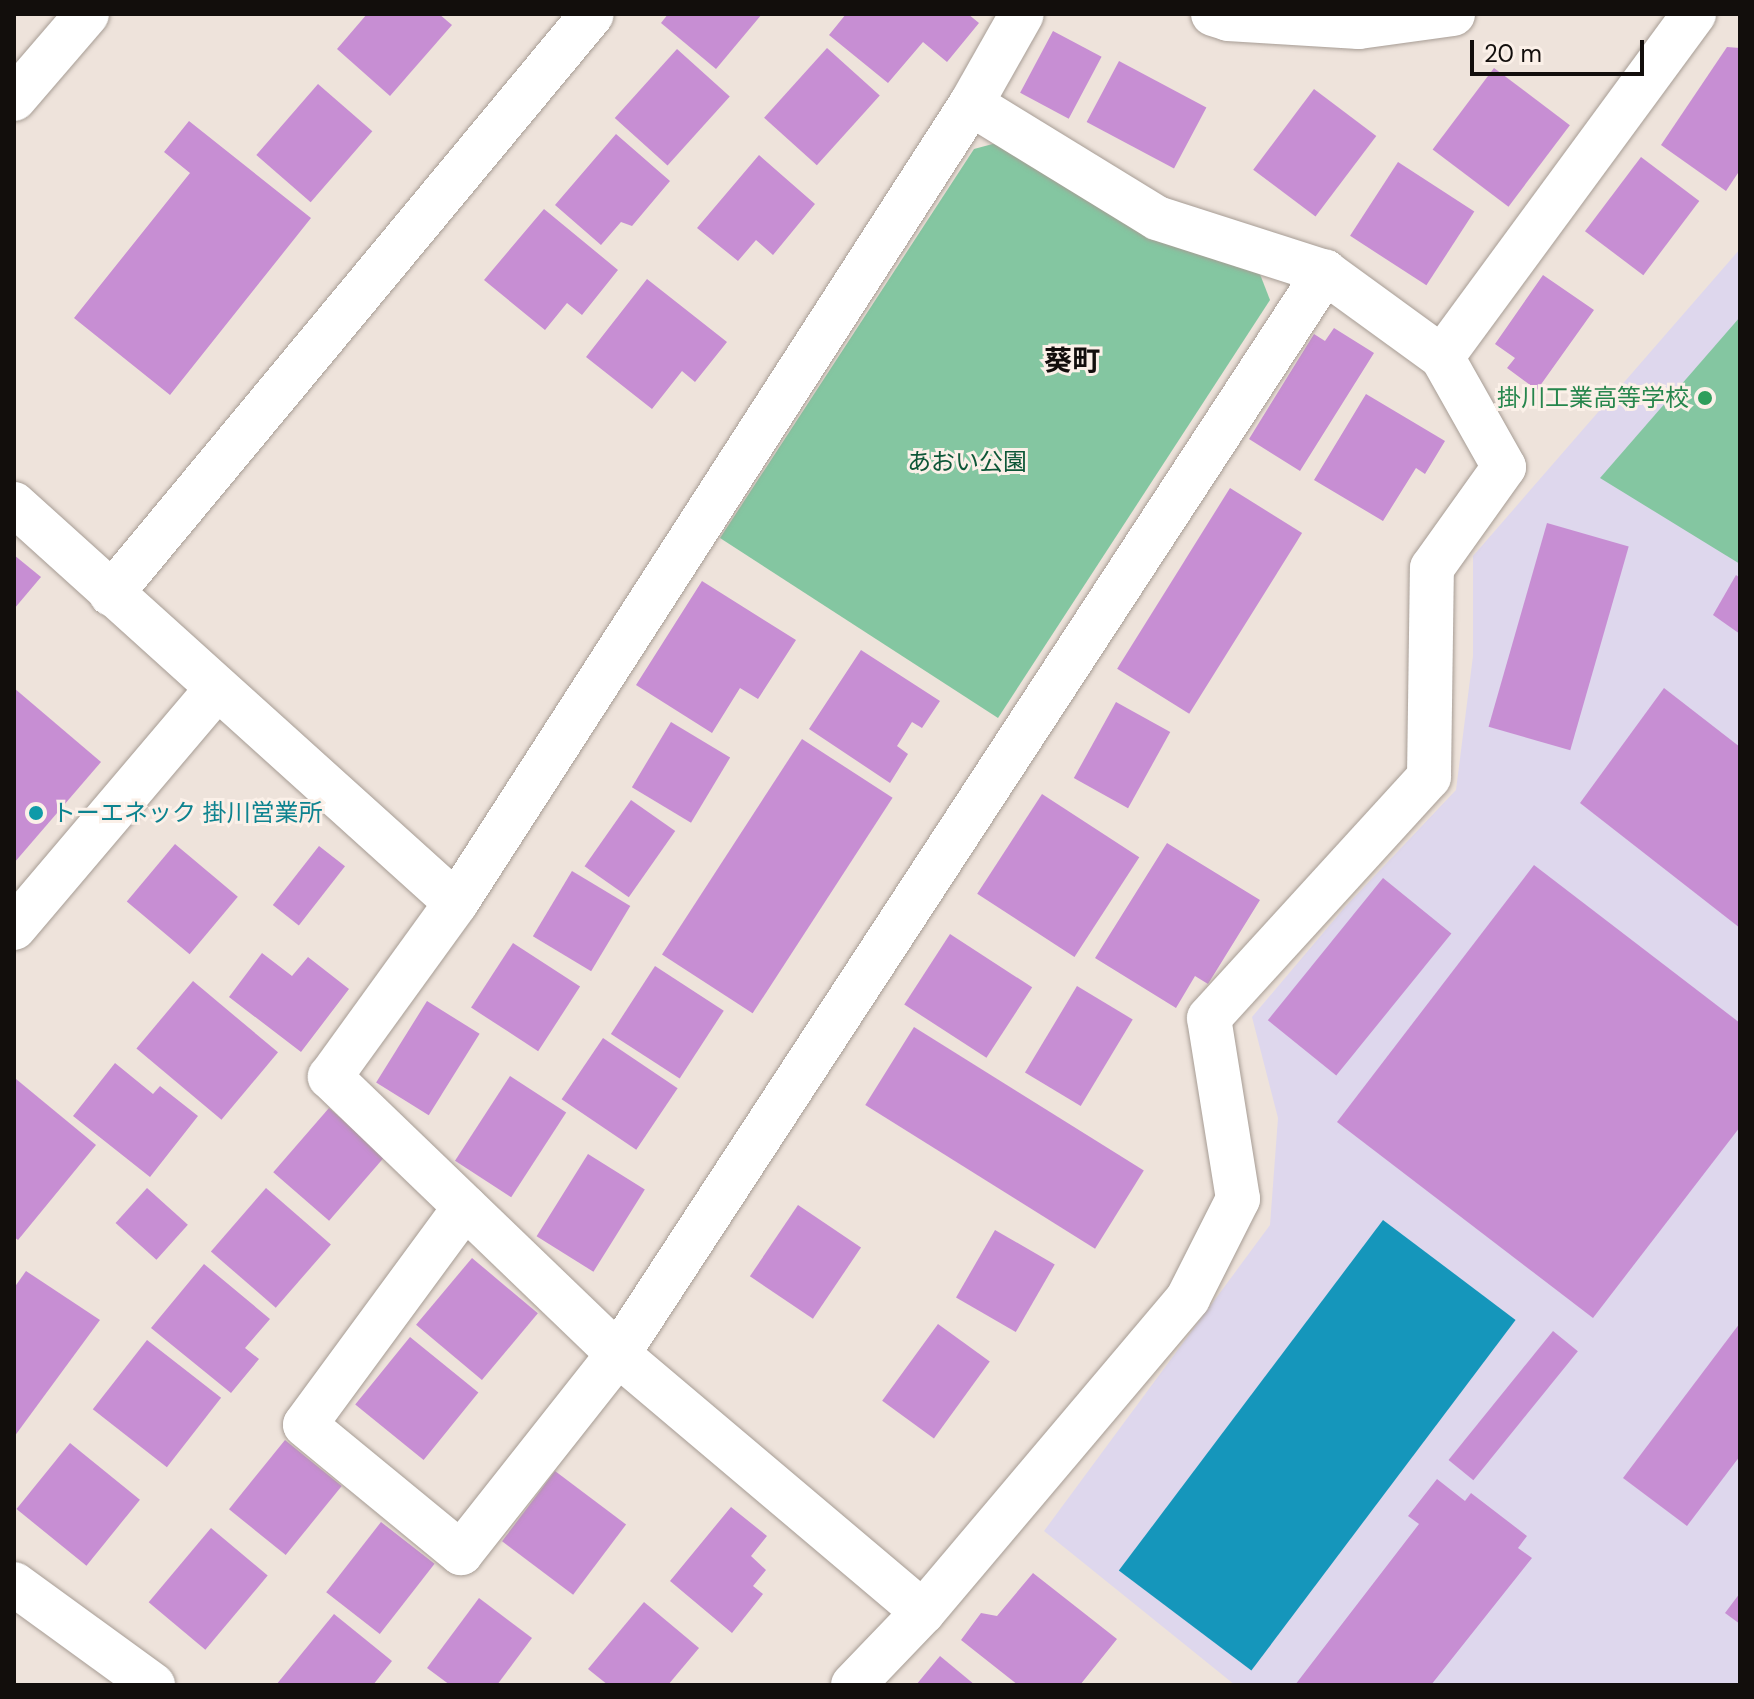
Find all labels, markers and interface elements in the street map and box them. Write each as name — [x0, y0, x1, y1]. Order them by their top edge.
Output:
scale bar — [1474, 24, 1648, 74]
text: 20 m — [1484, 38, 1542, 69]
district label: 葵町 — [1044, 344, 1100, 378]
place label: 掛川工業高等学校 — [1497, 384, 1689, 412]
marker: 掛川工業高等学校 — [1696, 389, 1714, 407]
park label: あおい公園 — [907, 448, 1027, 476]
place label: トーエネック 掛川営業所 — [52, 799, 322, 827]
marker: トーエネック 掛川営業所 — [27, 804, 45, 822]

